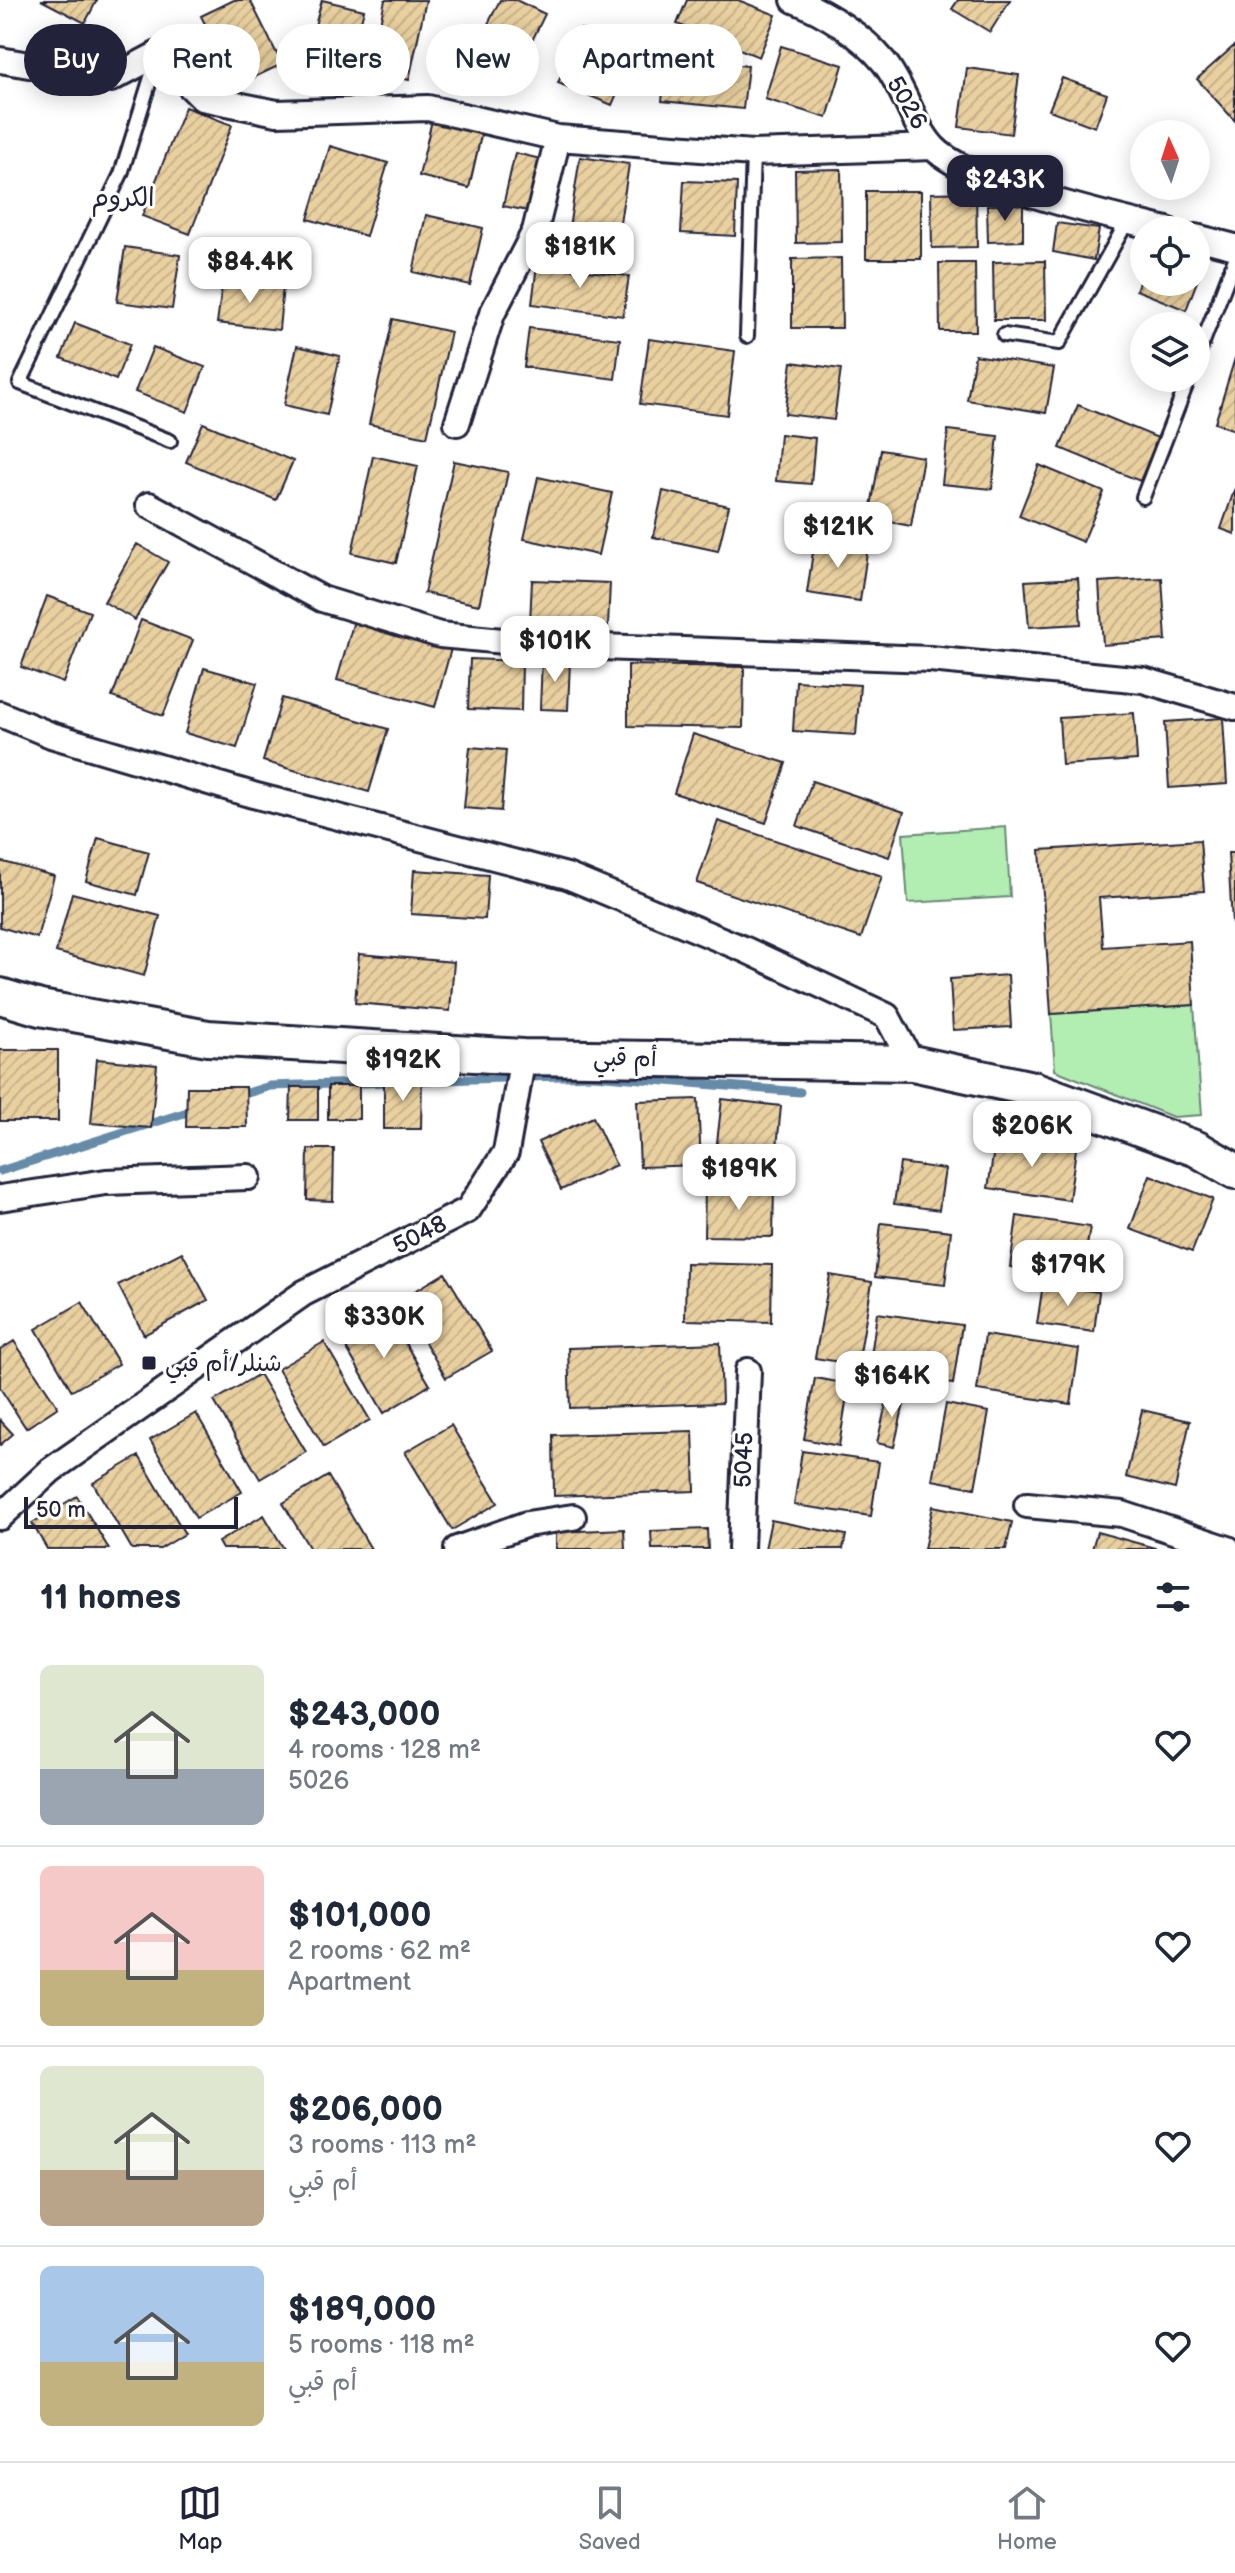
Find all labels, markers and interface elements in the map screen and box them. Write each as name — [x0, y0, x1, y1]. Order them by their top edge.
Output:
chip: Buy — [24, 24, 127, 96]
chip: Rent — [143, 24, 260, 96]
chip: Filters — [276, 24, 410, 96]
chip: New — [426, 24, 539, 96]
chip: Apartment — [555, 24, 743, 96]
street label: 5026 — [880, 71, 934, 135]
north arrow — [1130, 120, 1210, 200]
map controls — [1130, 120, 1210, 392]
pin: $243K — [949, 155, 1061, 223]
text: $243K — [965, 165, 1045, 196]
district label: الكروم — [91, 183, 155, 217]
button: locate — [1130, 216, 1210, 296]
pin: $181K — [524, 222, 636, 290]
text: $181K — [544, 232, 616, 263]
pin: $84.4K — [185, 237, 315, 305]
text: $84.4K — [207, 247, 293, 278]
button: layers — [1130, 312, 1210, 392]
pin: $121K — [782, 502, 894, 570]
text: $121K — [802, 512, 874, 543]
pin: $101K — [499, 616, 611, 684]
text: $101K — [519, 626, 591, 657]
pin: $192K — [347, 1035, 459, 1103]
street label: أم قبي — [593, 1042, 657, 1079]
text: $192K — [365, 1045, 441, 1076]
pin: $206K — [976, 1101, 1088, 1169]
text: $206K — [991, 1111, 1073, 1142]
pin: $189K — [683, 1144, 795, 1212]
text: $189K — [701, 1154, 777, 1185]
street label: 5048 — [388, 1209, 452, 1261]
pin: $179K — [1012, 1240, 1124, 1308]
text: $179K — [1030, 1250, 1106, 1281]
pin: $330K — [328, 1292, 440, 1360]
text: $330K — [343, 1302, 425, 1333]
place label: شنلر/أم قبي — [165, 1348, 282, 1384]
pin: $164K — [836, 1351, 948, 1419]
marker: شنلر/أم قبي — [140, 1354, 158, 1372]
text: $164K — [854, 1361, 930, 1392]
street label: 5045 — [729, 1431, 759, 1489]
scale bar — [24, 1493, 238, 1529]
text: 50 m — [36, 1497, 86, 1524]
icon: filters — [1151, 1575, 1195, 1619]
text: 11 homes — [40, 1577, 181, 1618]
text: $243,000 — [288, 1694, 440, 1735]
icon: home — [104, 1697, 200, 1793]
icon: heart — [1151, 1723, 1195, 1767]
text: 4 rooms · 128 m² — [288, 1735, 481, 1766]
text: 5026 — [288, 1766, 349, 1797]
text: $101,000 — [288, 1895, 431, 1936]
icon: home — [104, 1898, 200, 1994]
icon: heart — [1151, 1924, 1195, 1968]
text: 2 rooms · 62 m² — [288, 1936, 471, 1967]
text: Apartment — [288, 1967, 411, 1998]
text: $206,000 — [288, 2089, 443, 2130]
icon: home — [104, 2098, 200, 2194]
icon: heart — [1151, 2124, 1195, 2168]
text: 3 rooms · 113 m² — [288, 2130, 477, 2161]
text: أم قبي — [288, 2167, 357, 2198]
text: $189,000 — [288, 2289, 436, 2330]
icon: home — [104, 2298, 200, 2394]
icon: heart — [1151, 2324, 1195, 2368]
text: 5 rooms · 118 m² — [288, 2330, 475, 2361]
text: أم قبي — [288, 2367, 357, 2398]
tab: Map — [178, 2481, 222, 2556]
tab: Saved — [579, 2481, 641, 2556]
tab: Home — [997, 2481, 1057, 2556]

